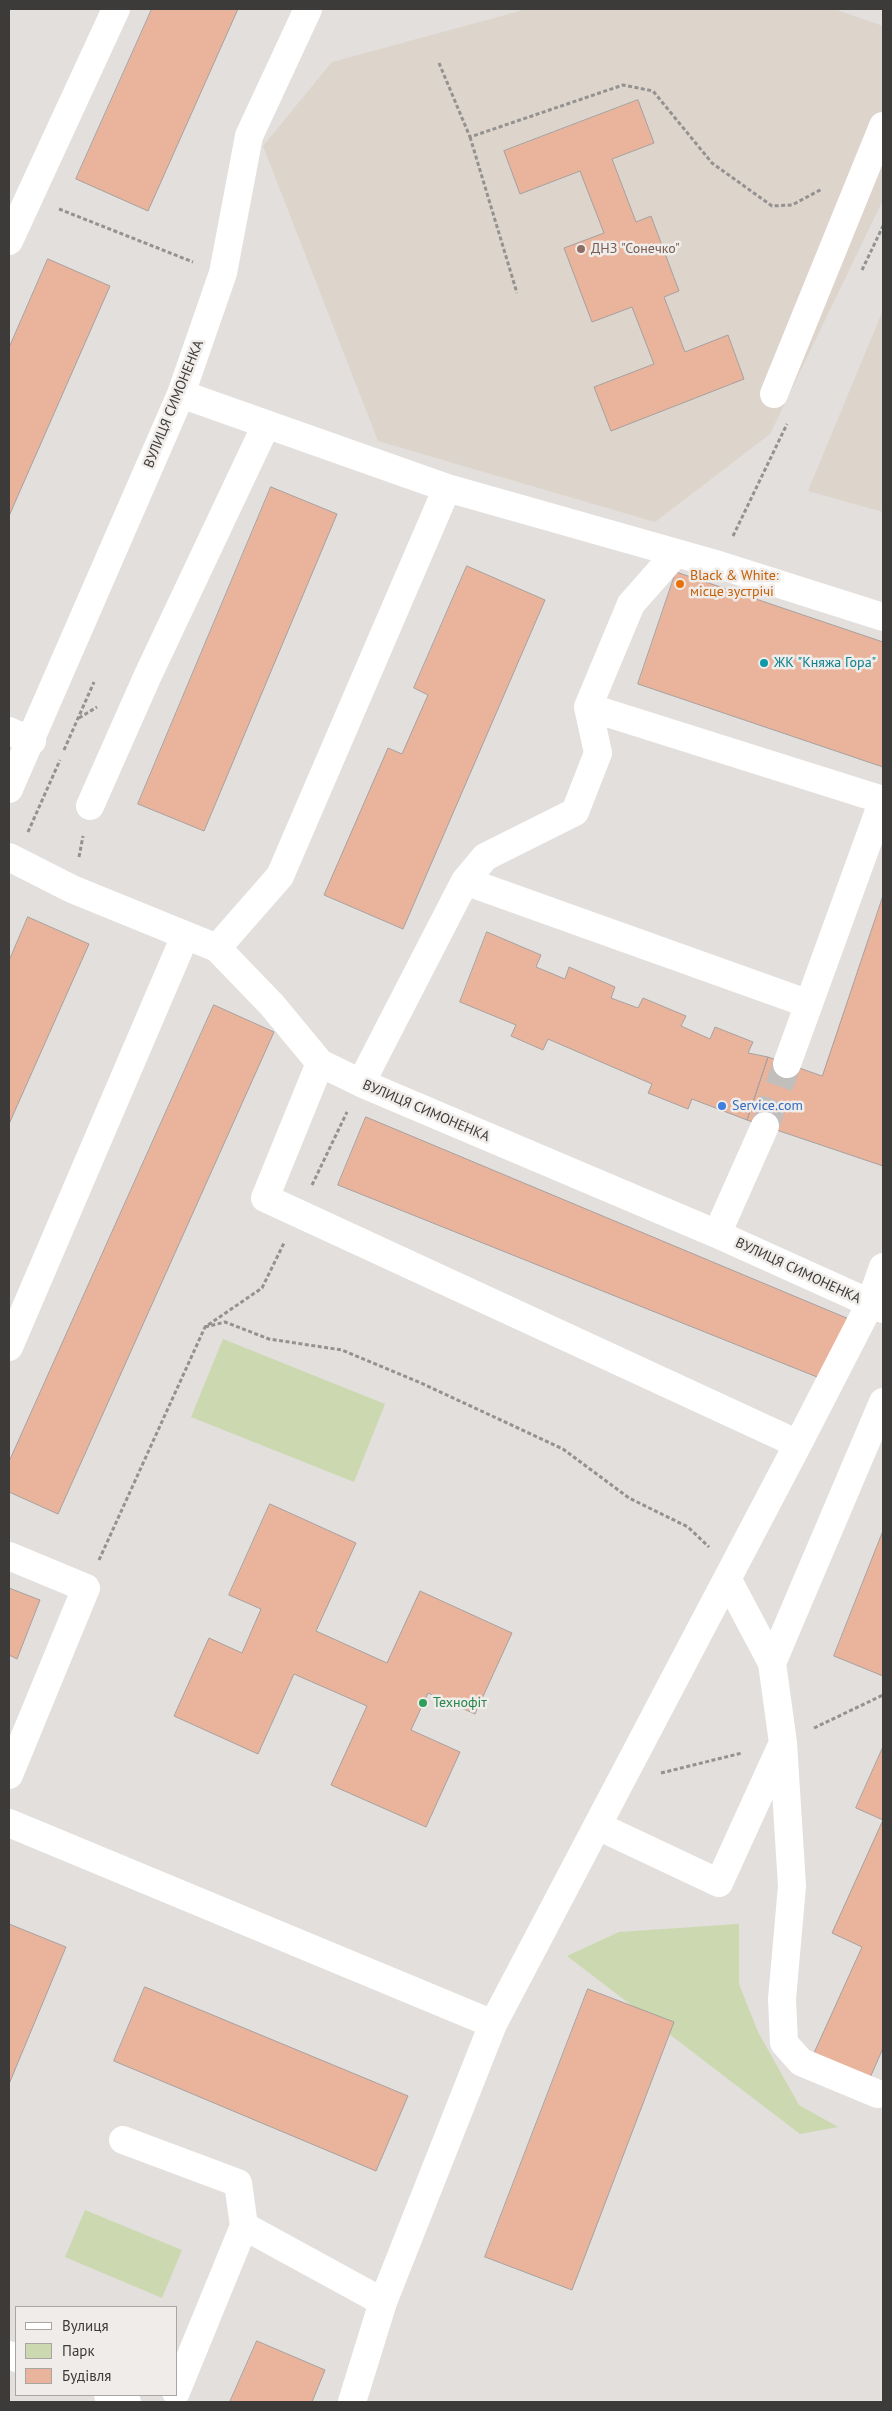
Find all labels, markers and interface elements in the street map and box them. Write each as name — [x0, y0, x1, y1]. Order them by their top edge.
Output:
place label: ДНЗ "Сонечко" — [591, 241, 680, 257]
marker: ДНЗ "Сонечко" — [575, 243, 587, 255]
street label: ВУЛИЦЯ СИМОНЕНКА — [141, 338, 207, 470]
place label: Black & White: місце зустрічі — [690, 568, 779, 600]
marker: Black & White: місце зустрічі — [674, 578, 686, 590]
place label: ЖК "Княжа Гора" — [774, 655, 876, 671]
marker: ЖК "Княжа Гора" — [758, 657, 770, 669]
street label: ВУЛИЦЯ СИМОНЕНКА — [360, 1077, 492, 1145]
place label: Service.com — [732, 1098, 803, 1114]
marker: Service.com — [716, 1100, 728, 1112]
street label: ВУЛИЦЯ СИМОНЕНКА — [733, 1235, 863, 1307]
place label: Технофіт — [433, 1695, 487, 1711]
marker: Технофіт — [417, 1697, 429, 1709]
legend — [15, 2306, 178, 2396]
text: Вулиця — [62, 2316, 109, 2335]
text: Парк — [62, 2341, 95, 2360]
text: Будівля — [62, 2366, 111, 2385]

